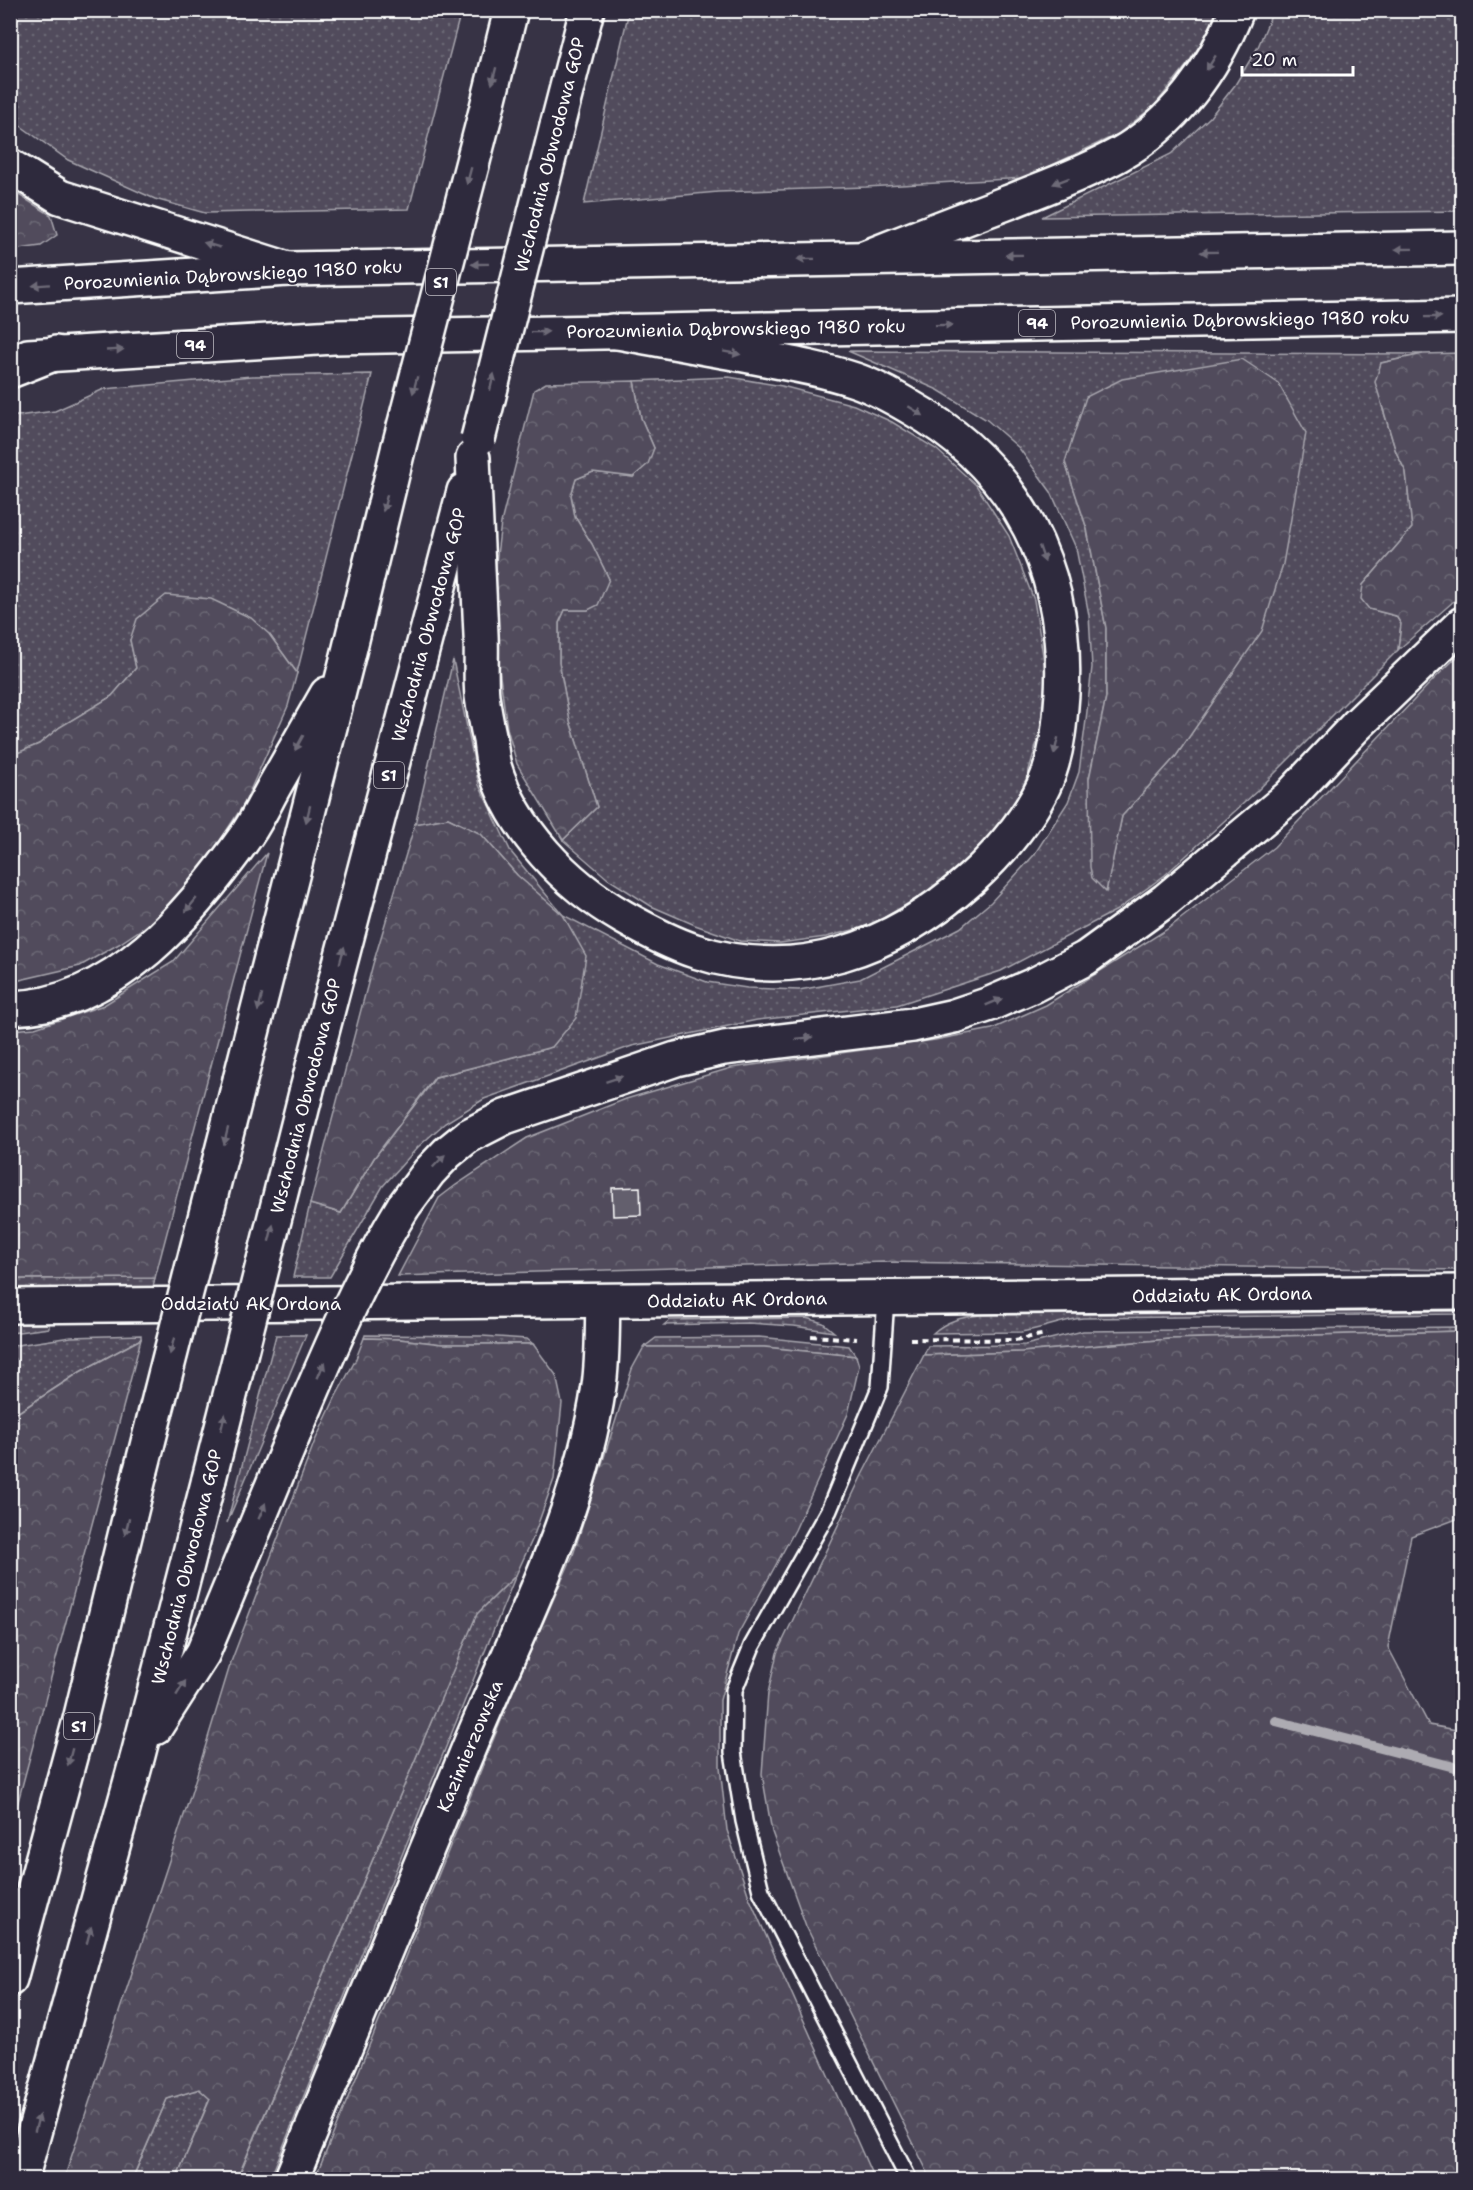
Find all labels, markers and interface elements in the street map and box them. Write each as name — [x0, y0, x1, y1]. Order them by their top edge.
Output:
street label: Wschodnia Obwodowa GOP — [509, 35, 591, 275]
scale bar — [1242, 39, 1353, 77]
text: 20 m — [1251, 48, 1297, 72]
one-way arrow — [1206, 55, 1217, 71]
one-way arrow — [489, 67, 499, 85]
one-way arrow — [464, 167, 473, 185]
one-way arrow — [1052, 176, 1070, 186]
one-way arrow — [203, 240, 221, 249]
one-way arrow — [1395, 244, 1414, 254]
one-way arrow — [1200, 247, 1219, 257]
one-way arrow — [1005, 250, 1024, 260]
street label: Porozumienia Dąbrowskiego 1980 roku — [63, 254, 403, 296]
one-way arrow — [796, 254, 815, 264]
one-way arrow — [470, 260, 489, 269]
road number: S1 — [426, 269, 456, 295]
one-way arrow — [32, 280, 51, 290]
street label: Porozumienia Dąbrowskiego 1980 roku — [1070, 305, 1410, 335]
road number: 94 — [1019, 310, 1055, 336]
one-way arrow — [1423, 312, 1442, 321]
street label: Porozumienia Dąbrowskiego 1980 roku — [566, 314, 906, 344]
one-way arrow — [934, 320, 953, 330]
one-way arrow — [530, 328, 549, 337]
road number: 94 — [177, 332, 213, 358]
one-way arrow — [105, 345, 124, 355]
one-way arrow — [722, 349, 741, 358]
one-way arrow — [488, 373, 498, 391]
one-way arrow — [409, 376, 419, 394]
one-way arrow — [908, 405, 924, 416]
one-way arrow — [380, 493, 390, 512]
street label: Wschodnia Obwodowa GOP — [386, 505, 472, 745]
one-way arrow — [1038, 546, 1048, 564]
one-way arrow — [294, 735, 304, 752]
one-way arrow — [1050, 737, 1060, 755]
road number: S1 — [374, 762, 404, 788]
one-way arrow — [303, 805, 312, 823]
one-way arrow — [185, 897, 198, 913]
one-way arrow — [338, 946, 347, 964]
street label: Wschodnia Obwodowa GOP — [265, 976, 347, 1216]
one-way arrow — [254, 994, 264, 1012]
one-way arrow — [986, 996, 1004, 1006]
one-way arrow — [794, 1034, 813, 1043]
one-way arrow — [605, 1074, 623, 1083]
one-way arrow — [220, 1127, 230, 1146]
one-way arrow — [432, 1153, 446, 1168]
one-way arrow — [266, 1224, 276, 1242]
street label: Oddziału AK Ordona — [1132, 1281, 1312, 1309]
street label: Oddziału AK Ordona — [647, 1286, 827, 1314]
street label: Oddziału AK Ordona — [161, 1292, 341, 1316]
one-way arrow — [167, 1337, 177, 1355]
one-way arrow — [317, 1361, 326, 1379]
one-way arrow — [219, 1413, 229, 1432]
street label: Wschodnia Obwodowa GOP — [146, 1447, 228, 1687]
one-way arrow — [257, 1502, 267, 1520]
one-way arrow — [121, 1518, 131, 1536]
street label: Kazimierzowska — [431, 1676, 509, 1816]
one-way arrow — [175, 1680, 186, 1696]
road number: S1 — [64, 1713, 94, 1739]
one-way arrow — [65, 1748, 74, 1766]
one-way arrow — [84, 1926, 94, 1944]
one-way arrow — [32, 2114, 42, 2132]

